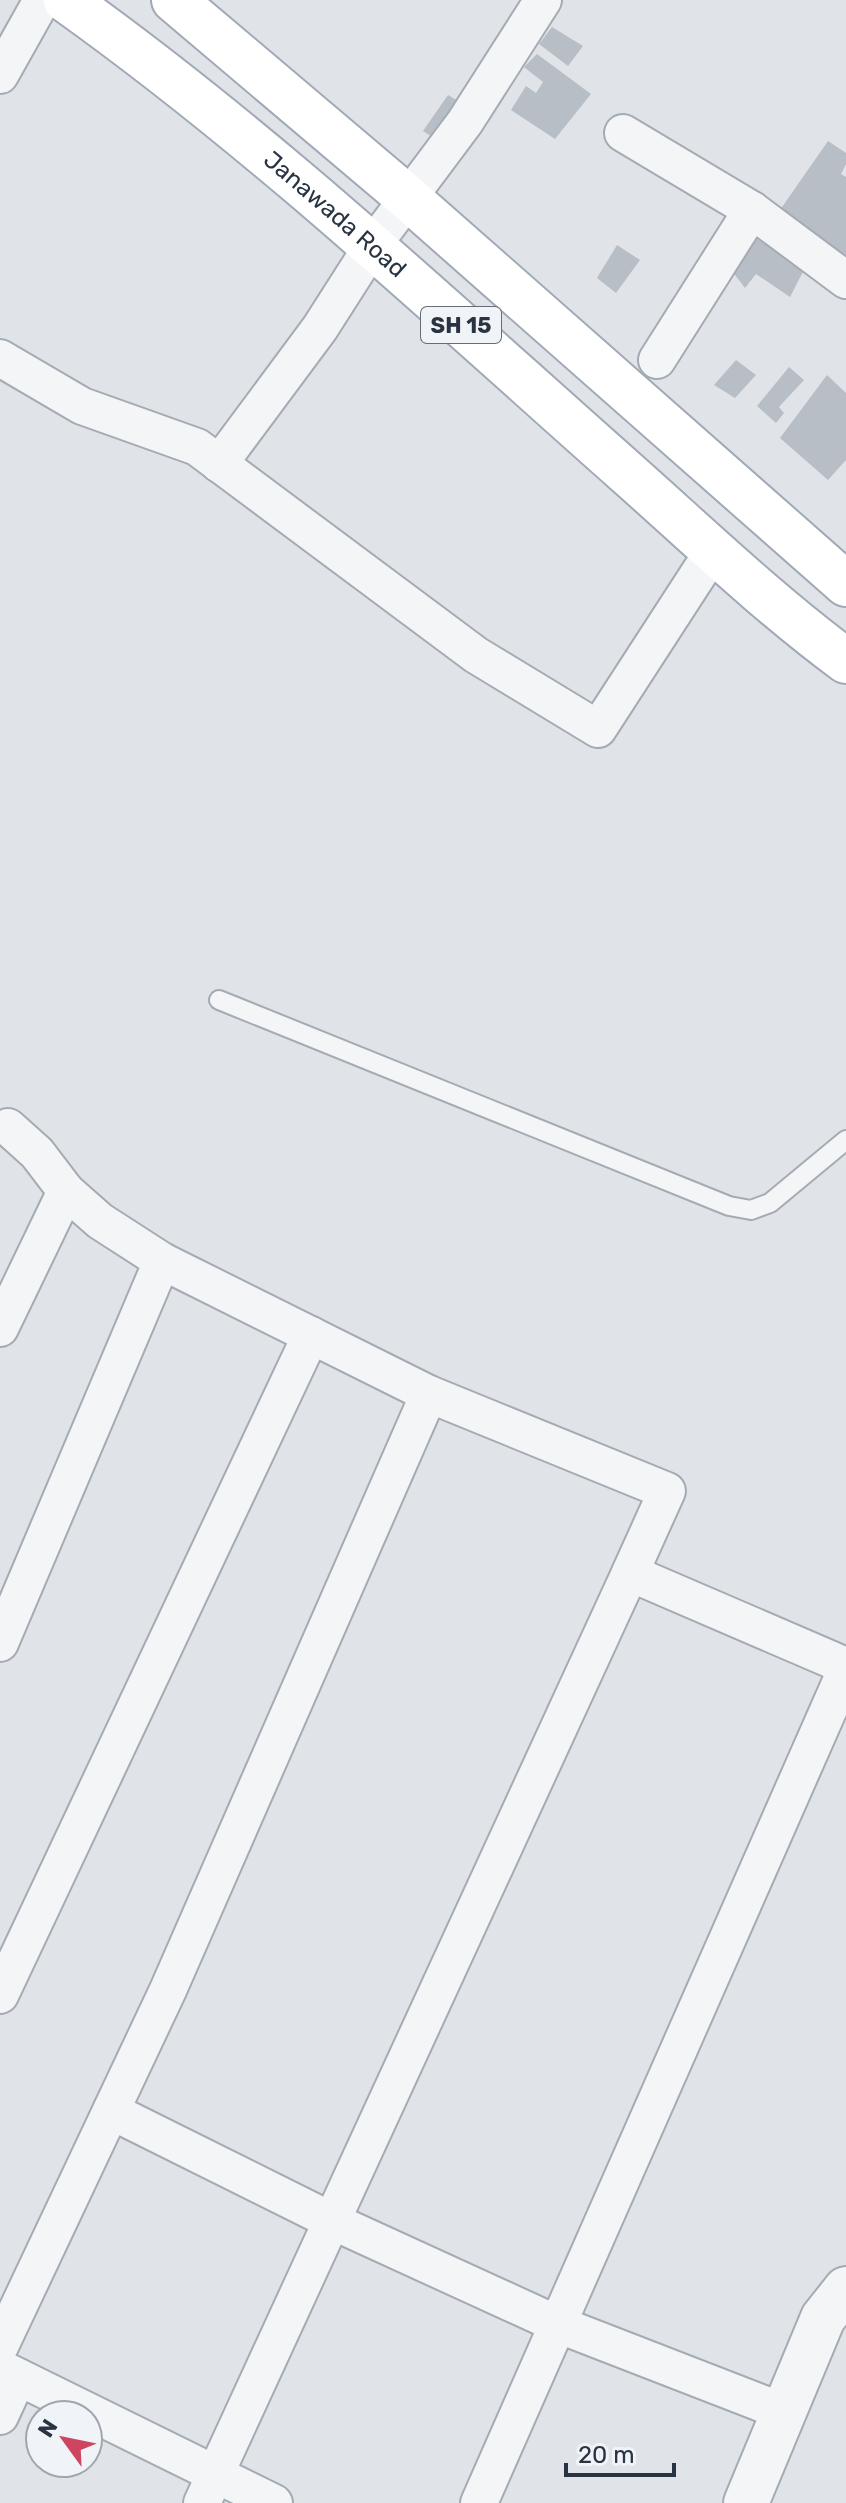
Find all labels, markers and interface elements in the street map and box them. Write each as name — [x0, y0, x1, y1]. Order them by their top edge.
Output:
street label: Janawada Road — [258, 145, 412, 283]
road number: SH 15 — [421, 307, 501, 343]
north arrow — [24, 2399, 104, 2479]
text: N — [32, 2414, 63, 2442]
scale bar — [566, 2427, 674, 2477]
text: 20 m — [578, 2441, 635, 2469]

